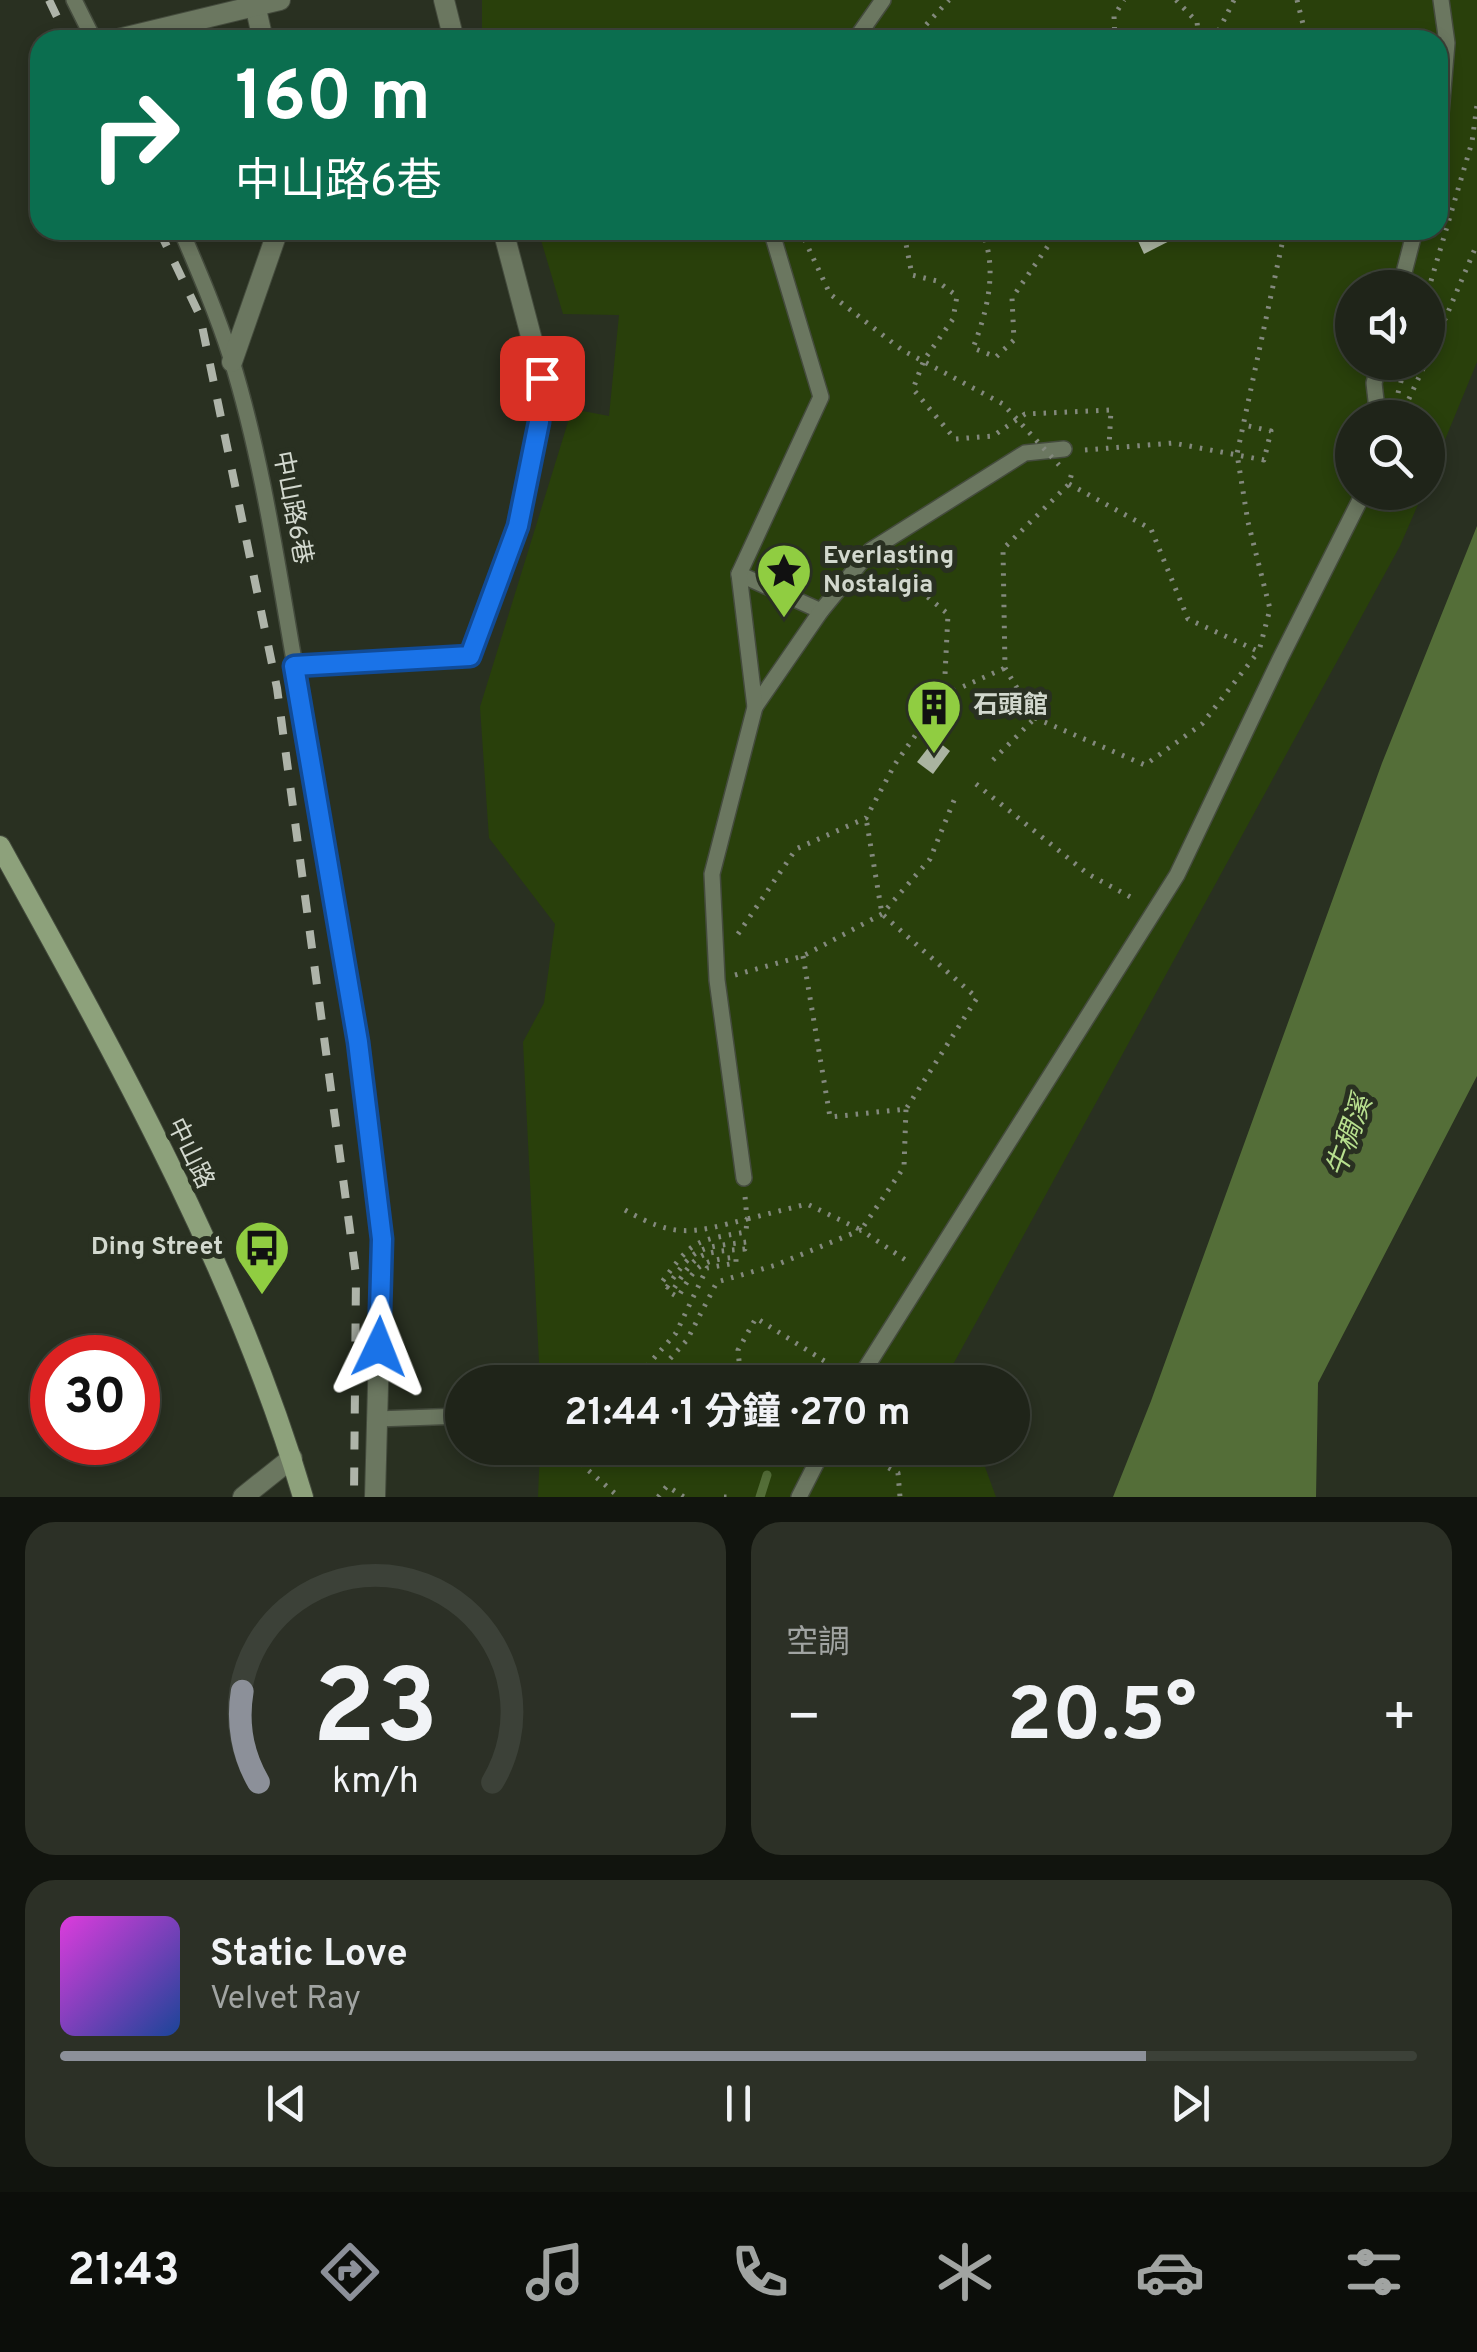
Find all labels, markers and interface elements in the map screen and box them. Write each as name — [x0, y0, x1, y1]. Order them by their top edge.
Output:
text: 160 m — [235, 56, 431, 145]
icon: right — [70, 70, 200, 200]
text: 中山路6巷 — [235, 155, 442, 212]
map controls — [1335, 270, 1445, 510]
button: sound — [1335, 270, 1445, 380]
pin — [500, 336, 585, 421]
icon: arrive — [515, 351, 570, 406]
button: search — [1335, 400, 1445, 510]
street label: 中山路6巷 — [264, 449, 318, 567]
place icon: Everlasting Nostalgia — [754, 541, 814, 620]
place label: Everlasting Nostalgia — [823, 541, 954, 602]
building icon: 石頭館 — [904, 677, 964, 756]
place label: 石頭館 — [973, 691, 1048, 723]
water label: 牛稠溪 — [1320, 1088, 1384, 1183]
street label: 中山路 — [158, 1113, 220, 1195]
bus stop icon: Ding Street — [232, 1218, 292, 1297]
place label: Ding Street — [91, 1232, 223, 1264]
position arrow — [327, 1295, 431, 1399]
speed limit sign: 30 — [30, 1335, 160, 1465]
text: 21:44 · 1 分鐘 · 270 m — [564, 1390, 911, 1439]
text: 空調 — [786, 1624, 850, 1664]
text: 23 — [313, 1648, 438, 1780]
text: 20.5° — [1006, 1672, 1197, 1767]
text: − — [786, 1685, 821, 1755]
text: + — [1382, 1685, 1417, 1755]
text: km/h — [332, 1760, 419, 1806]
text: Static Love — [210, 1931, 408, 1980]
text: Velvet Ray — [210, 1980, 361, 2020]
icon: previous — [259, 2076, 314, 2131]
icon: pause — [711, 2076, 766, 2131]
icon: next — [1163, 2076, 1218, 2131]
icon: directions — [315, 2237, 385, 2307]
icon: music — [520, 2237, 590, 2307]
icon: phone — [725, 2237, 795, 2307]
icon: climate — [930, 2237, 1000, 2307]
icon: car — [1135, 2237, 1205, 2307]
icon: filters — [1339, 2237, 1409, 2307]
text: 21:43 — [67, 2244, 180, 2301]

